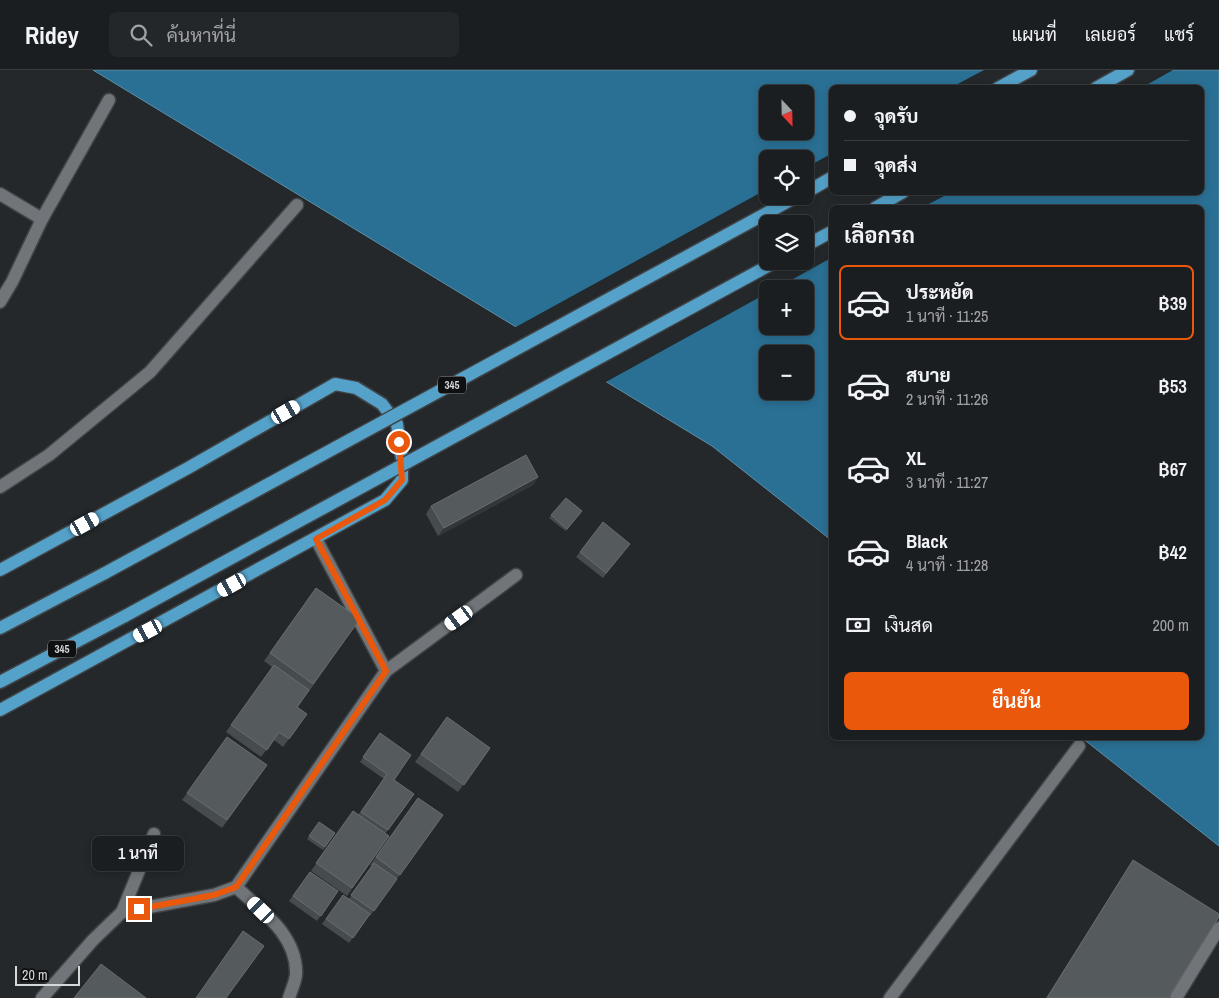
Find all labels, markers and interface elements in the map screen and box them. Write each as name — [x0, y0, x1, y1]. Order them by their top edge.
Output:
search box — [109, 12, 459, 57]
text: Ridey — [25, 19, 79, 51]
icon: search — [127, 21, 155, 49]
text: ค้นหาที่นี่ — [167, 22, 236, 48]
text: แผนที่ — [1012, 22, 1057, 47]
text: เลเยอร์ — [1085, 22, 1136, 47]
text: แชร์ — [1164, 22, 1194, 47]
north arrow — [759, 85, 814, 140]
map controls — [759, 85, 814, 400]
text: จุดรับ — [874, 103, 918, 129]
button: locate — [759, 150, 814, 205]
text: จุดส่ง — [874, 152, 917, 178]
button: layers — [759, 215, 814, 270]
text: เลือกรถ — [844, 220, 915, 250]
text: ประหยัด — [906, 279, 974, 305]
button: + — [759, 280, 814, 335]
icon: car — [846, 280, 891, 325]
text: ฿39 — [1158, 290, 1187, 316]
text: 1 นาที · 11:25 — [906, 305, 988, 327]
button: − — [759, 345, 814, 400]
text: สบาย — [906, 362, 951, 388]
icon: car — [846, 363, 891, 408]
text: ฿53 — [1158, 373, 1187, 399]
road number: 345 — [438, 376, 466, 394]
text: 2 นาที · 11:26 — [906, 388, 988, 410]
car — [269, 398, 302, 426]
route start — [388, 431, 410, 453]
text: XL — [906, 445, 926, 471]
icon: car — [846, 446, 891, 491]
text: ฿67 — [1158, 456, 1187, 482]
text: 3 นาที · 11:27 — [906, 471, 988, 493]
car — [68, 510, 101, 538]
text: Black — [906, 528, 948, 554]
icon: car — [846, 529, 891, 574]
text: ฿42 — [1158, 539, 1187, 565]
text: 4 นาที · 11:28 — [906, 554, 988, 576]
car — [215, 571, 248, 599]
car — [442, 603, 475, 633]
icon: cash — [844, 611, 872, 639]
text: เงินสด — [884, 612, 933, 638]
text: 200 m — [1153, 614, 1189, 636]
car — [131, 617, 164, 645]
road number: 345 — [48, 640, 76, 658]
button: ยืนยัน — [844, 672, 1189, 730]
callout: 1 นาที — [93, 836, 185, 872]
text: 1 นาที — [118, 842, 158, 864]
car — [244, 894, 277, 926]
route end — [128, 898, 150, 920]
scale bar — [15, 963, 80, 986]
text: 20 m — [22, 966, 48, 984]

